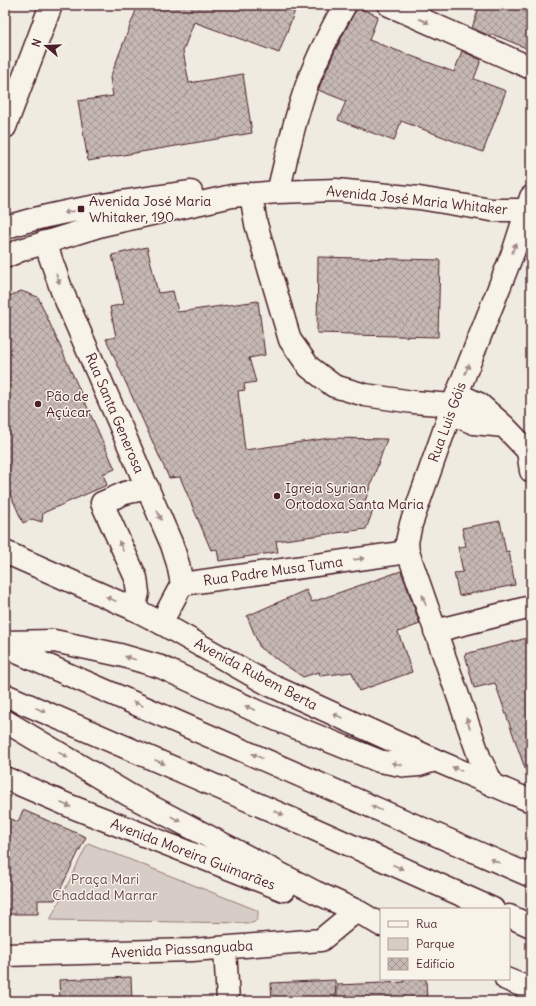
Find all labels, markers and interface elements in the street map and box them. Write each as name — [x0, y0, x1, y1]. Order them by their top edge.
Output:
one-way arrow — [419, 18, 430, 24]
north arrow — [26, 26, 66, 66]
text: N — [29, 37, 44, 49]
street label: Avenida José Maria Whitaker — [325, 182, 509, 219]
place label: Avenida José Maria Whitaker, 190 — [89, 192, 211, 226]
marker: Avenida José Maria Whitaker, 190 — [76, 204, 86, 214]
one-way arrow — [62, 209, 75, 215]
one-way arrow — [512, 242, 518, 254]
one-way arrow — [55, 274, 61, 286]
street label: Rua Santa Generosa — [81, 350, 149, 476]
one-way arrow — [464, 363, 470, 375]
street label: Rua Luis Góis — [424, 379, 470, 465]
place label: Pão de Açúcar — [46, 387, 91, 421]
marker: Pão de Açúcar — [33, 399, 43, 409]
place label: Igreja Syrian Ortodoxa Santa Maria — [285, 479, 424, 513]
marker: Igreja Syrian Ortodoxa Santa Maria — [272, 491, 282, 501]
one-way arrow — [156, 509, 162, 520]
one-way arrow — [118, 540, 124, 551]
street label: Rua Padre Musa Tuma — [202, 552, 344, 590]
one-way arrow — [353, 556, 365, 562]
one-way arrow — [421, 594, 427, 606]
one-way arrow — [104, 595, 116, 601]
street label: Avenida Rubem Berta — [191, 634, 321, 714]
one-way arrow — [124, 655, 136, 661]
one-way arrow — [133, 701, 144, 707]
one-way arrow — [244, 705, 255, 711]
one-way arrow — [35, 707, 46, 713]
one-way arrow — [332, 713, 344, 719]
one-way arrow — [464, 716, 470, 728]
one-way arrow — [57, 751, 69, 758]
one-way arrow — [252, 753, 263, 759]
one-way arrow — [155, 759, 166, 765]
one-way arrow — [391, 761, 403, 767]
one-way arrow — [451, 766, 462, 772]
one-way arrow — [61, 802, 73, 808]
one-way arrow — [370, 805, 382, 811]
one-way arrow — [274, 811, 286, 817]
street label: Avenida Moreira Guimarães — [108, 814, 278, 894]
one-way arrow — [170, 816, 181, 822]
one-way arrow — [490, 858, 501, 864]
one-way arrow — [392, 863, 404, 870]
park label: Praça Mari Chaddad Marrar — [52, 870, 158, 904]
legend — [380, 908, 510, 980]
text: Rua — [416, 916, 438, 931]
street label: Avenida Piassanguaba — [111, 936, 253, 962]
text: Parque — [416, 936, 455, 951]
text: Edifício — [416, 956, 455, 971]

